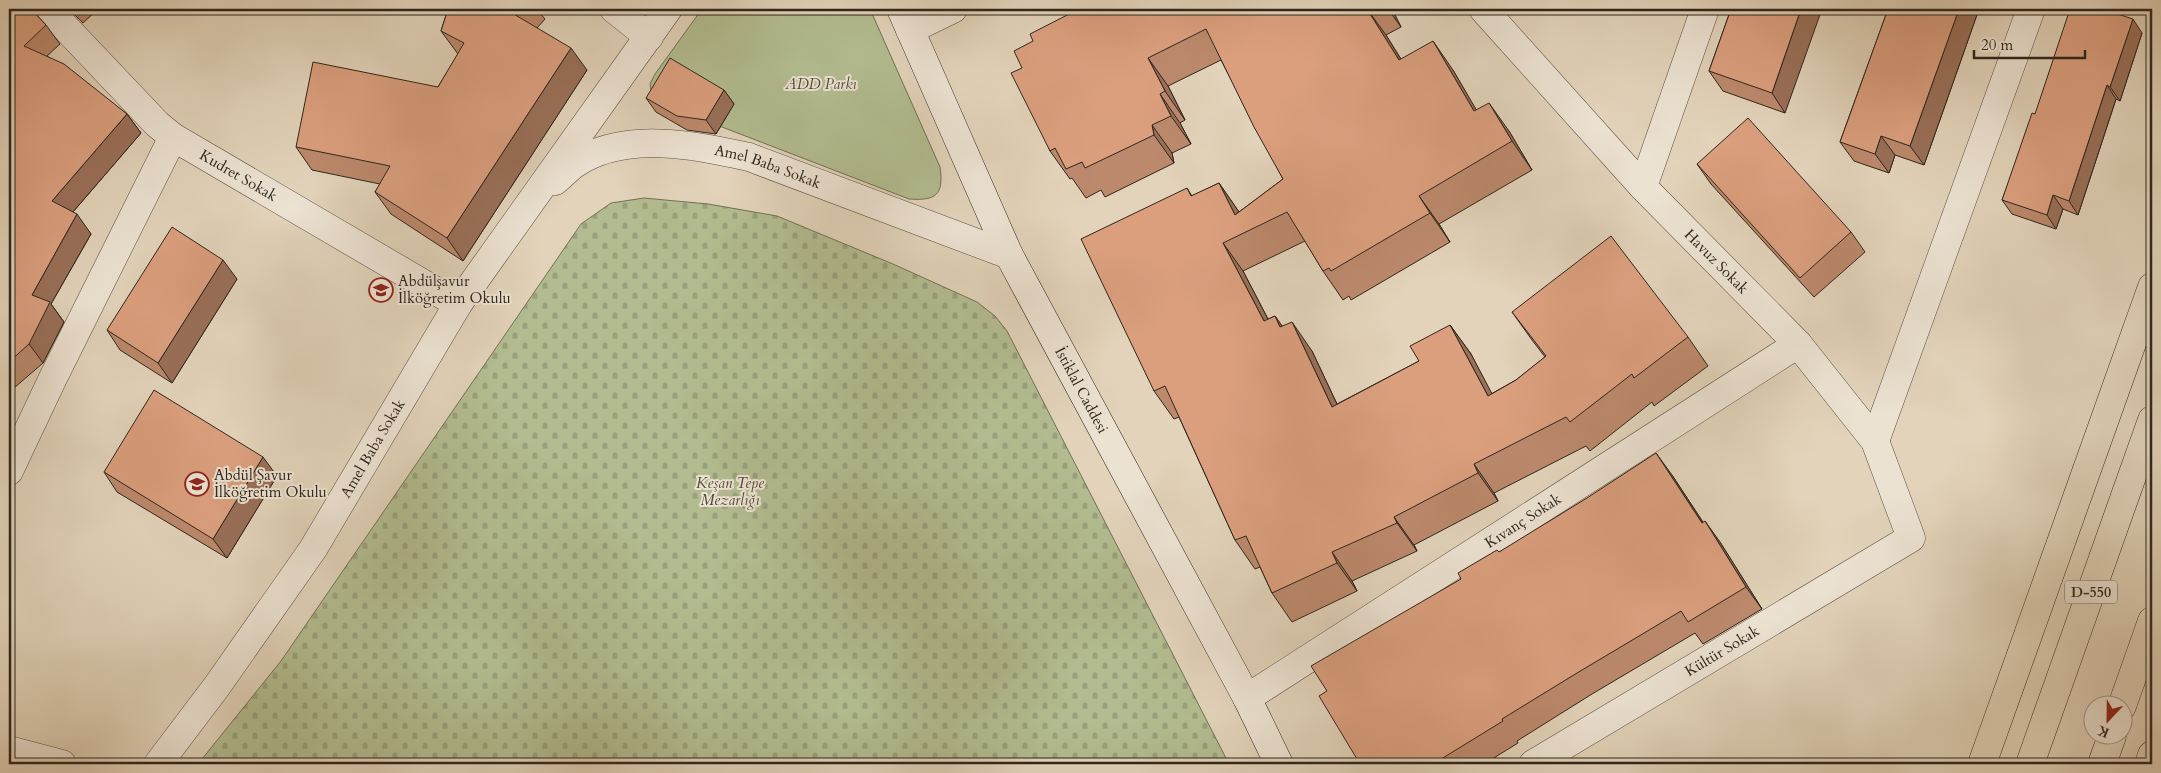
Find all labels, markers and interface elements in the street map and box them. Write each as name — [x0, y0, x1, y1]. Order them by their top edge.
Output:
scale bar — [1974, 28, 2085, 60]
text: 20 m — [1981, 35, 2013, 55]
park label: ADD Parkı — [784, 74, 857, 94]
street label: Amel Baba Sokak — [713, 140, 824, 193]
street label: Kudret Sokak — [196, 145, 281, 206]
street label: Havuz Sokak — [1680, 225, 1753, 298]
place label: Abdülşavur İlköğretim Okulu — [398, 271, 511, 308]
school or university icon: Abdülşavur İlköğretim Okulu — [368, 277, 394, 303]
street label: İstiklal Caddesi — [1050, 343, 1113, 437]
street label: Amel Baba Sokak — [336, 395, 410, 501]
place label: Abdül Şavur İlköğretim Okulu — [214, 465, 327, 502]
school or university icon: Abdül Şavur İlköğretim Okulu — [184, 471, 210, 497]
park label: Keşan Tepe Mezarlığı — [696, 473, 764, 510]
street label: Kıvanç Sokak — [1481, 489, 1565, 553]
road number: D-550 — [2065, 580, 2117, 604]
street label: Kültür Sokak — [1681, 621, 1763, 681]
north arrow — [2084, 696, 2134, 746]
text: K — [2094, 720, 2112, 743]

